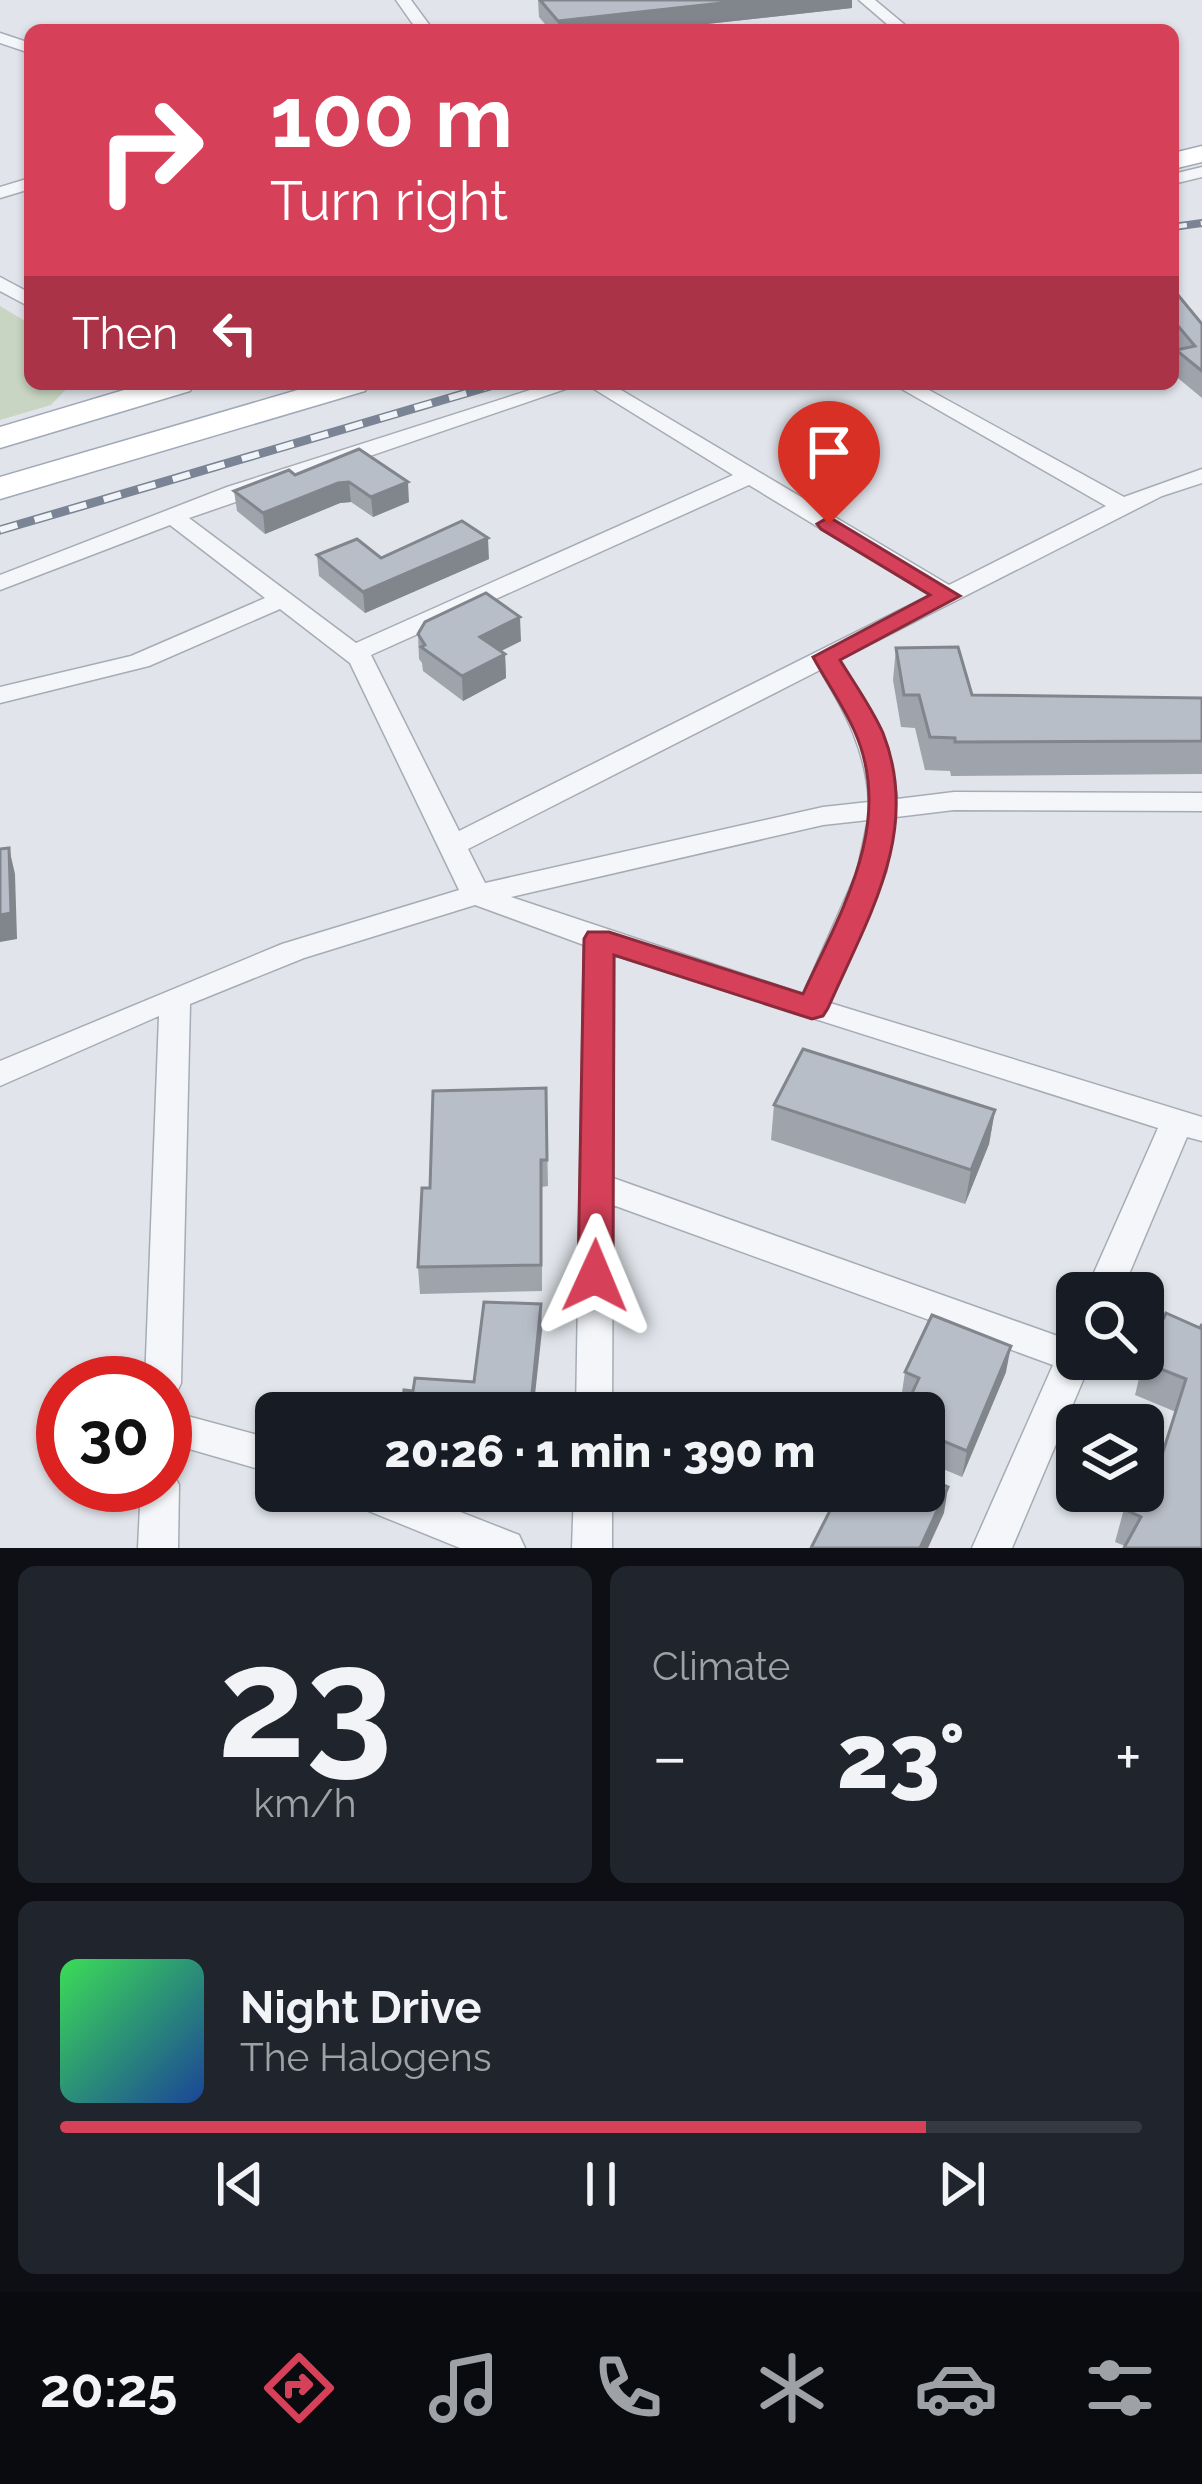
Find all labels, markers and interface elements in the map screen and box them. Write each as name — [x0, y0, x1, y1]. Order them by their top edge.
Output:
text: 100 m — [270, 68, 513, 167]
icon: right — [72, 72, 228, 228]
text: Turn right — [270, 169, 508, 233]
icon: left — [202, 300, 268, 366]
text: Then — [72, 307, 178, 360]
pin — [778, 401, 880, 524]
icon: arrive — [796, 419, 862, 485]
position arrow — [532, 1213, 658, 1339]
map controls — [1056, 1272, 1164, 1512]
button: search — [1056, 1272, 1164, 1380]
speed limit sign: 30 — [36, 1356, 192, 1512]
button: layers — [1056, 1404, 1164, 1512]
text: 20:26 · 1 min · 390 m — [385, 1425, 815, 1478]
text: 23 — [217, 1610, 393, 1794]
text: Climate — [652, 1643, 790, 1689]
text: 23° — [837, 1703, 965, 1809]
text: − — [652, 1718, 688, 1795]
text: + — [1115, 1718, 1142, 1795]
text: km/h — [254, 1780, 356, 1826]
text: Night Drive — [240, 1981, 481, 2034]
text: The Halogens — [240, 2034, 492, 2080]
icon: previous — [207, 2151, 273, 2217]
icon: pause — [568, 2151, 634, 2217]
icon: next — [929, 2151, 995, 2217]
icon: directions — [257, 2346, 341, 2430]
icon: music — [422, 2346, 506, 2430]
icon: phone — [586, 2346, 670, 2430]
icon: climate — [750, 2346, 834, 2430]
icon: car — [914, 2346, 998, 2430]
icon: filters — [1078, 2346, 1162, 2430]
text: 20:25 — [40, 2356, 177, 2420]

